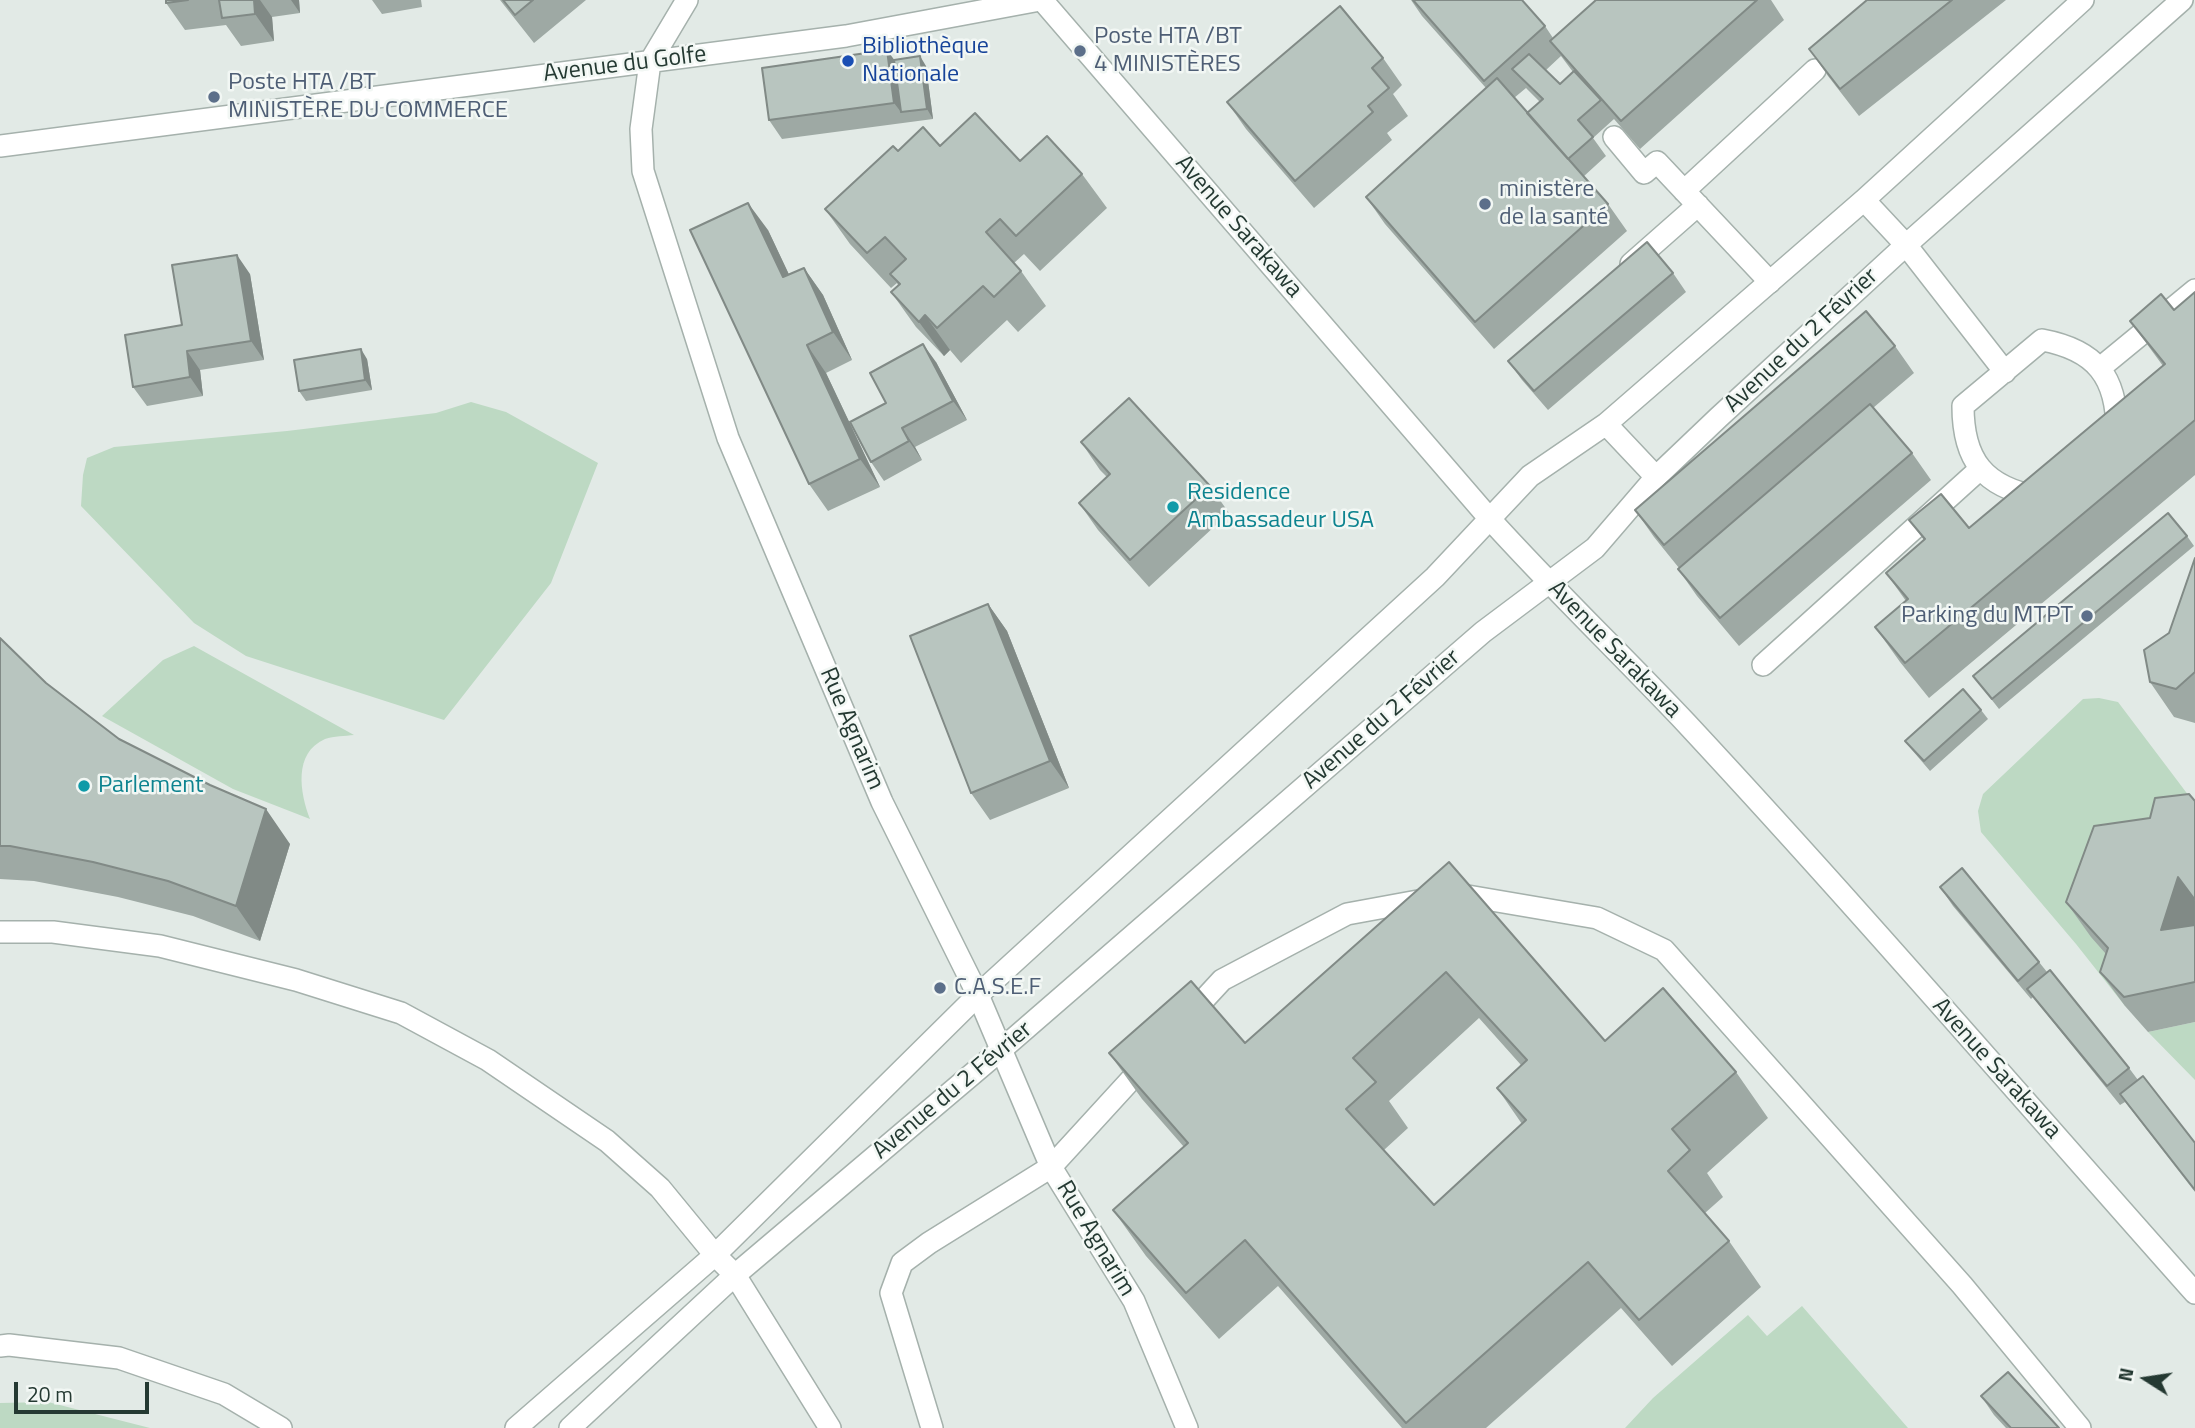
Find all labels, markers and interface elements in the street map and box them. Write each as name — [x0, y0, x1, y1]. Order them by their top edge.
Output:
place label: Poste HTA /BT 4 MINISTÈRES — [1094, 23, 1242, 79]
place label: Bibliothèque Nationale — [862, 33, 989, 89]
street label: Avenue du Golfe — [542, 41, 708, 89]
marker: Poste HTA /BT 4 MINISTÈRES — [1072, 43, 1088, 59]
marker: Bibliothèque Nationale — [840, 53, 856, 69]
place label: Poste HTA /BT MINISTÈRE DU COMMERCE — [228, 69, 508, 125]
marker: Poste HTA /BT MINISTÈRE DU COMMERCE — [206, 89, 222, 105]
street label: Avenue Sarakawa — [1168, 150, 1308, 304]
place label: ministère de la santé — [1499, 176, 1608, 232]
marker: ministère de la santé — [1477, 196, 1493, 212]
street label: Avenue du 2 Février — [1719, 262, 1885, 420]
place label: Residence Ambassadeur USA — [1187, 479, 1374, 535]
marker: Residence Ambassadeur USA — [1165, 499, 1181, 515]
street label: Avenue Sarakawa — [1541, 575, 1687, 725]
place label: Parking du MTPT — [1901, 602, 2073, 630]
marker: Parking du MTPT — [2079, 608, 2095, 624]
street label: Avenue du 2 Février — [1297, 644, 1467, 796]
street label: Rue Agnarim — [812, 664, 890, 794]
place label: Parlement — [98, 772, 204, 800]
marker: Parlement — [76, 778, 92, 794]
place label: C.A.S.E.F — [954, 974, 1041, 1002]
marker: C.A.S.E.F — [932, 980, 948, 996]
street label: Avenue Sarakawa — [1925, 993, 2067, 1145]
street label: Avenue du 2 Février — [867, 1016, 1039, 1166]
street label: Rue Agnarim — [1049, 1176, 1141, 1302]
north arrow — [2111, 1344, 2181, 1414]
text: N — [2109, 1365, 2141, 1384]
scale bar — [18, 1368, 152, 1412]
text: 20 m — [27, 1378, 73, 1410]

